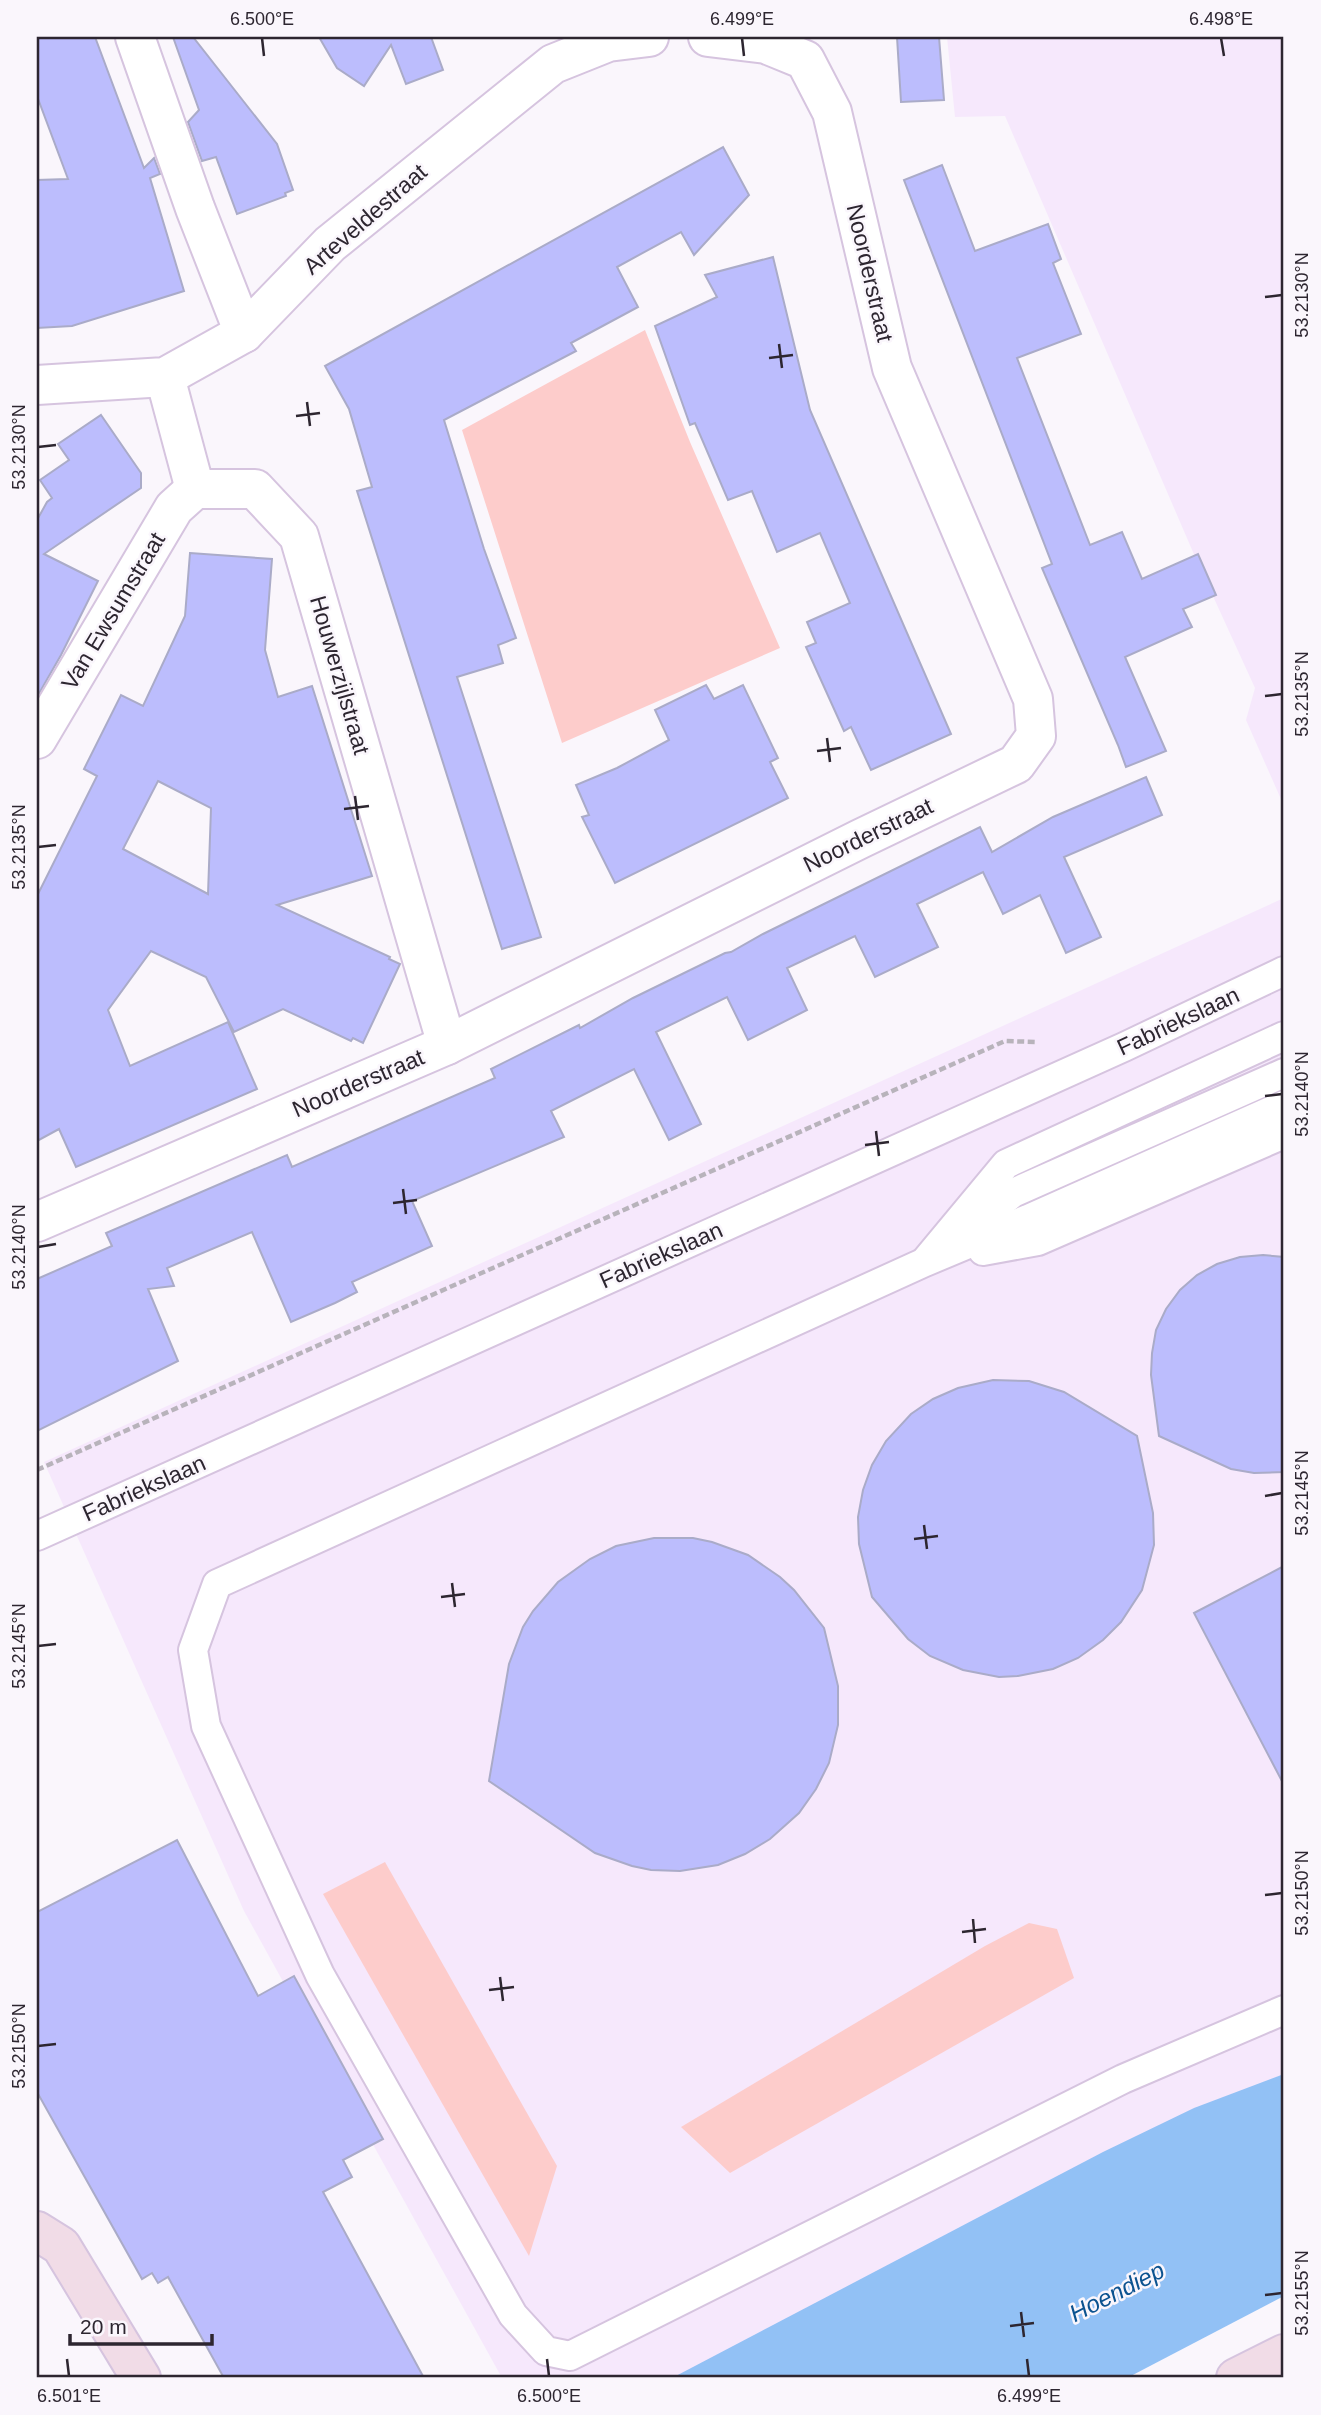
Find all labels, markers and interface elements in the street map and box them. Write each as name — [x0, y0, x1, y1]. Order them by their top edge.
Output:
text: 6.500°E — [230, 9, 294, 29]
text: 6.499°E — [710, 9, 774, 29]
text: 6.498°E — [1189, 9, 1253, 29]
street label: Arteveldestraat — [298, 158, 432, 280]
street label: Noorderstraat — [842, 202, 899, 345]
text: 53.2130°N — [1292, 252, 1312, 338]
text: 53.2130°N — [9, 404, 29, 490]
street label: Van Ewsumstraat — [56, 527, 170, 694]
street label: Houwerzijlstraat — [305, 593, 375, 758]
text: 53.2135°N — [1292, 651, 1312, 737]
street label: Noorderstraat — [799, 792, 937, 878]
text: 53.2135°N — [9, 804, 29, 890]
street label: Fabriekslaan — [1113, 981, 1243, 1061]
street label: Noorderstraat — [288, 1043, 428, 1122]
text: 53.2140°N — [1292, 1051, 1312, 1137]
text: 53.2140°N — [9, 1204, 29, 1290]
street label: Fabriekslaan — [596, 1216, 726, 1294]
street label: Fabriekslaan — [79, 1449, 209, 1527]
text: 53.2145°N — [1292, 1450, 1312, 1536]
text: 53.2145°N — [9, 1603, 29, 1689]
text: 53.2150°N — [1292, 1850, 1312, 1936]
text: 53.2150°N — [9, 2003, 29, 2089]
text: 53.2155°N — [1292, 2250, 1312, 2336]
water label: Hoendiep — [1065, 2256, 1169, 2327]
scale bar — [70, 2303, 212, 2347]
text: 20 m — [80, 2315, 127, 2338]
text: 6.501°E — [37, 2386, 101, 2406]
text: 6.500°E — [517, 2386, 581, 2406]
text: 6.499°E — [997, 2386, 1061, 2406]

